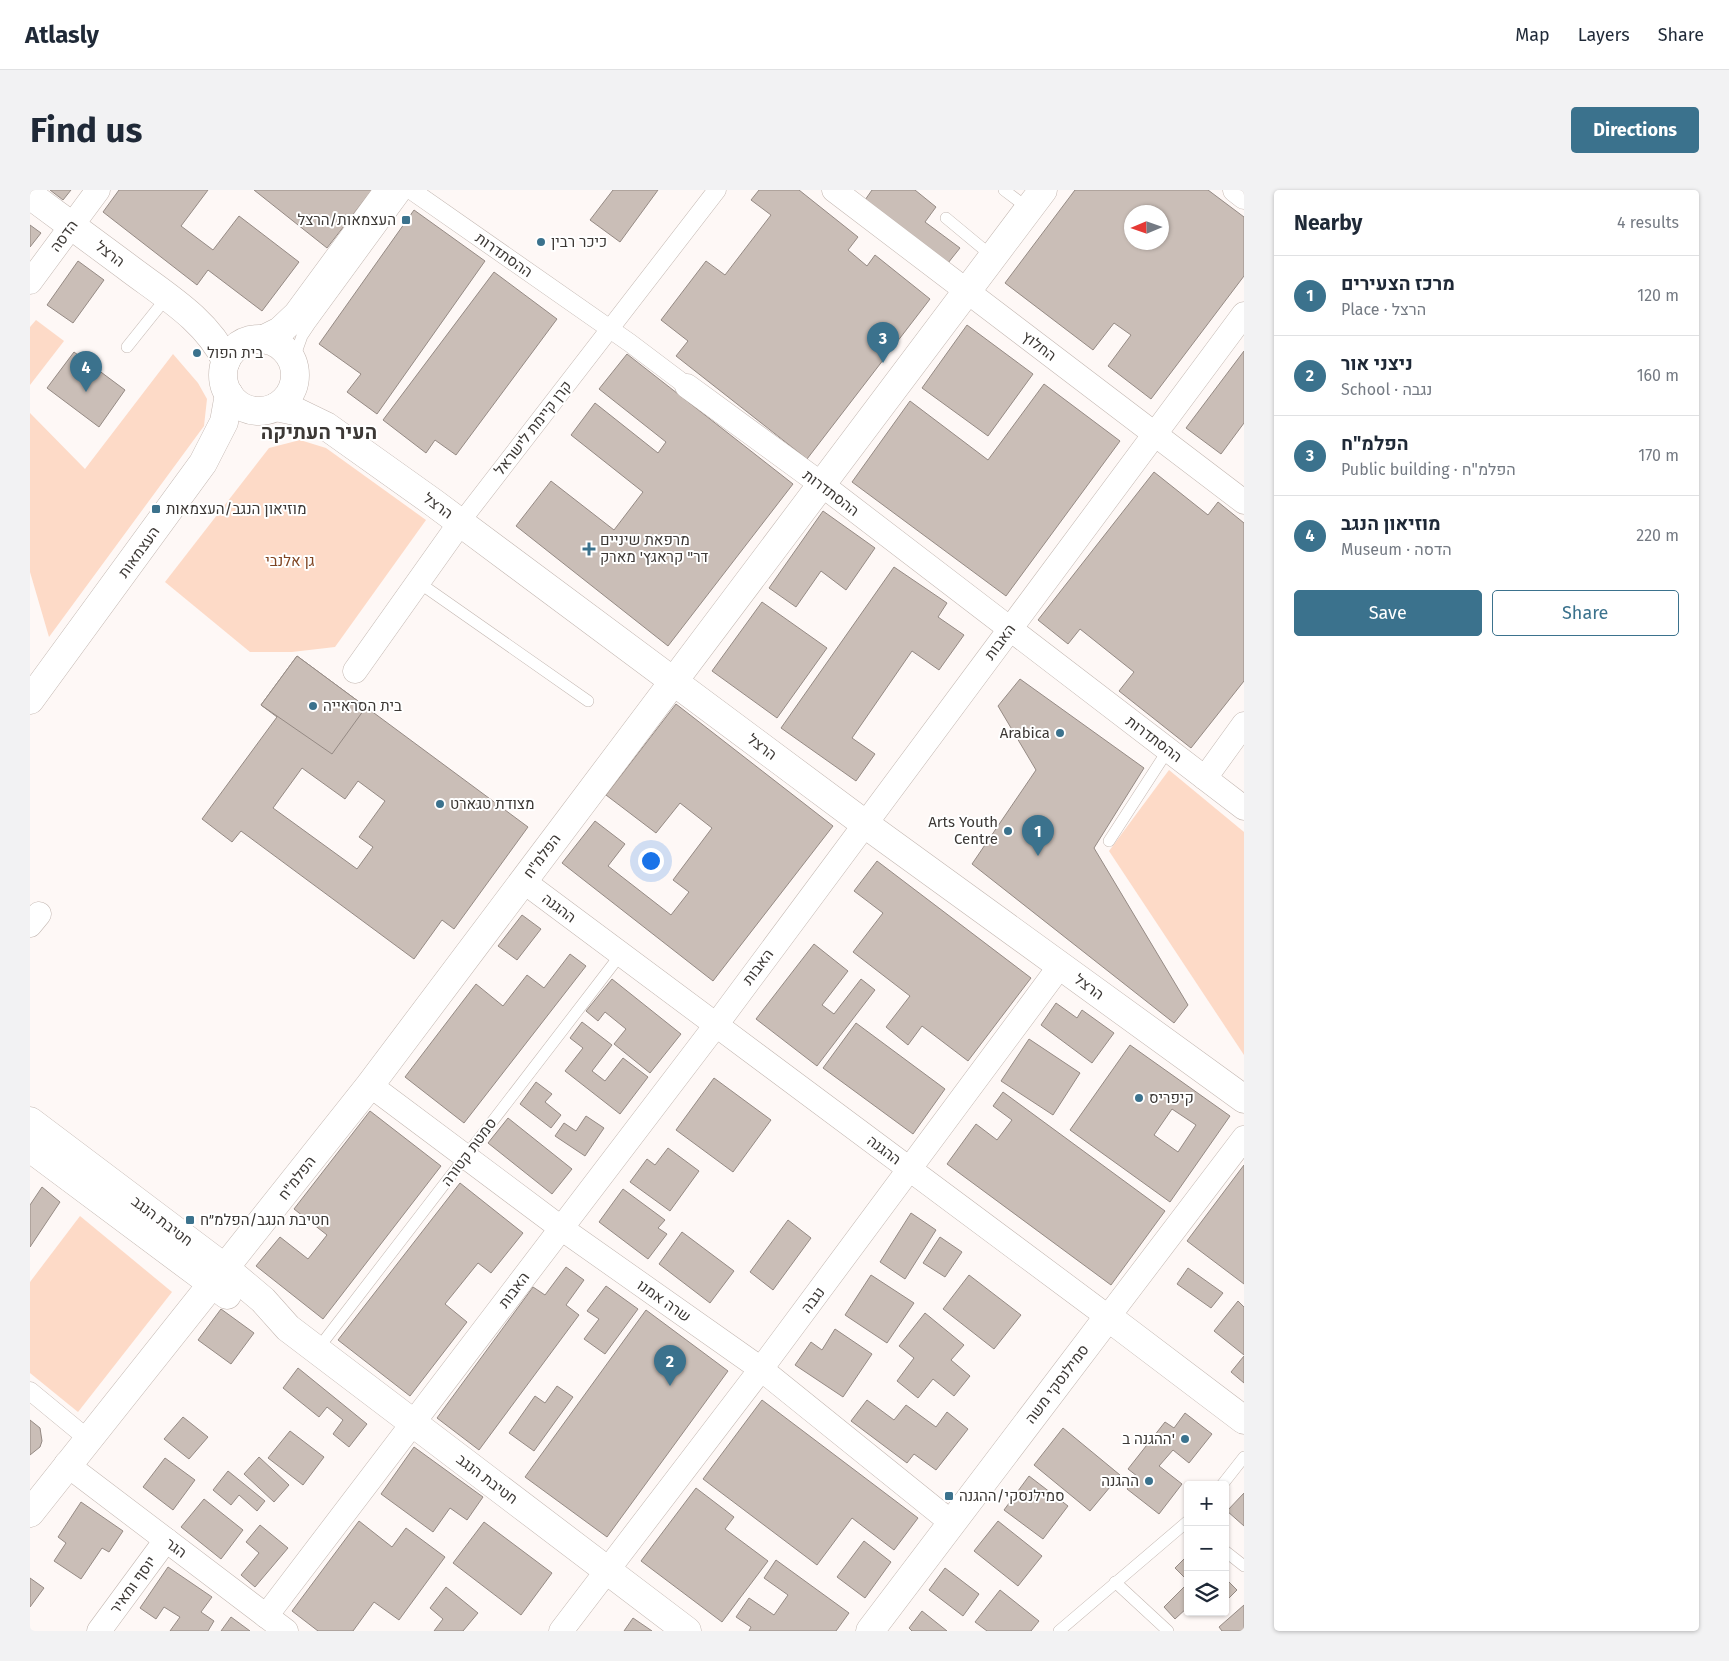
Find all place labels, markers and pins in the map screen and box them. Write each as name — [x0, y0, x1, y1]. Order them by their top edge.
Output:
place label: העצמאות/הרצל — [297, 211, 396, 229]
marker: העצמאות/הרצל — [400, 214, 412, 226]
place label: כיכר רבין — [551, 233, 607, 251]
marker: כיכר רבין — [535, 236, 547, 248]
pin: 3 — [867, 322, 899, 363]
place label: בית הפול — [207, 344, 263, 362]
marker: בית הפול — [191, 347, 203, 359]
pin: 4 — [70, 351, 102, 392]
place label: מוזיאון הנגב/העצמאות — [166, 500, 306, 518]
marker: מוזיאון הנגב/העצמאות — [150, 503, 162, 515]
place label: מרפאת שיניים דר" קראגץ' מארק — [600, 531, 709, 566]
marker: מרפאת שיניים דר" קראגץ' מארק — [582, 542, 596, 556]
place label: בית הסראייה — [323, 697, 402, 715]
marker: בית הסראייה — [307, 700, 319, 712]
place label: Arabica — [1000, 724, 1050, 742]
marker: Arabica — [1054, 727, 1066, 739]
place label: מצודת טגארט — [450, 795, 535, 813]
marker: מצודת טגארט — [434, 798, 446, 810]
place label: Arts Youth Centre — [928, 813, 998, 848]
pin: 1 — [1022, 815, 1054, 856]
marker: Arts Youth Centre — [1002, 825, 1014, 837]
place label: קיפריס — [1149, 1089, 1194, 1107]
marker: קיפריס — [1133, 1092, 1145, 1104]
place label: חטיבת הנגב/הפלמ״ח — [200, 1211, 329, 1229]
marker: חטיבת הנגב/הפלמ״ח — [184, 1214, 196, 1226]
pin: 2 — [654, 1345, 686, 1386]
place label: ההגנה ב' — [1122, 1430, 1175, 1448]
marker: ההגנה ב' — [1179, 1433, 1191, 1445]
place label: ההגנה — [1101, 1472, 1139, 1490]
marker: ההגנה — [1143, 1475, 1155, 1487]
place label: סמילנסקי/ההגנה — [959, 1487, 1065, 1505]
marker: סמילנסקי/ההגנה — [943, 1490, 955, 1502]

